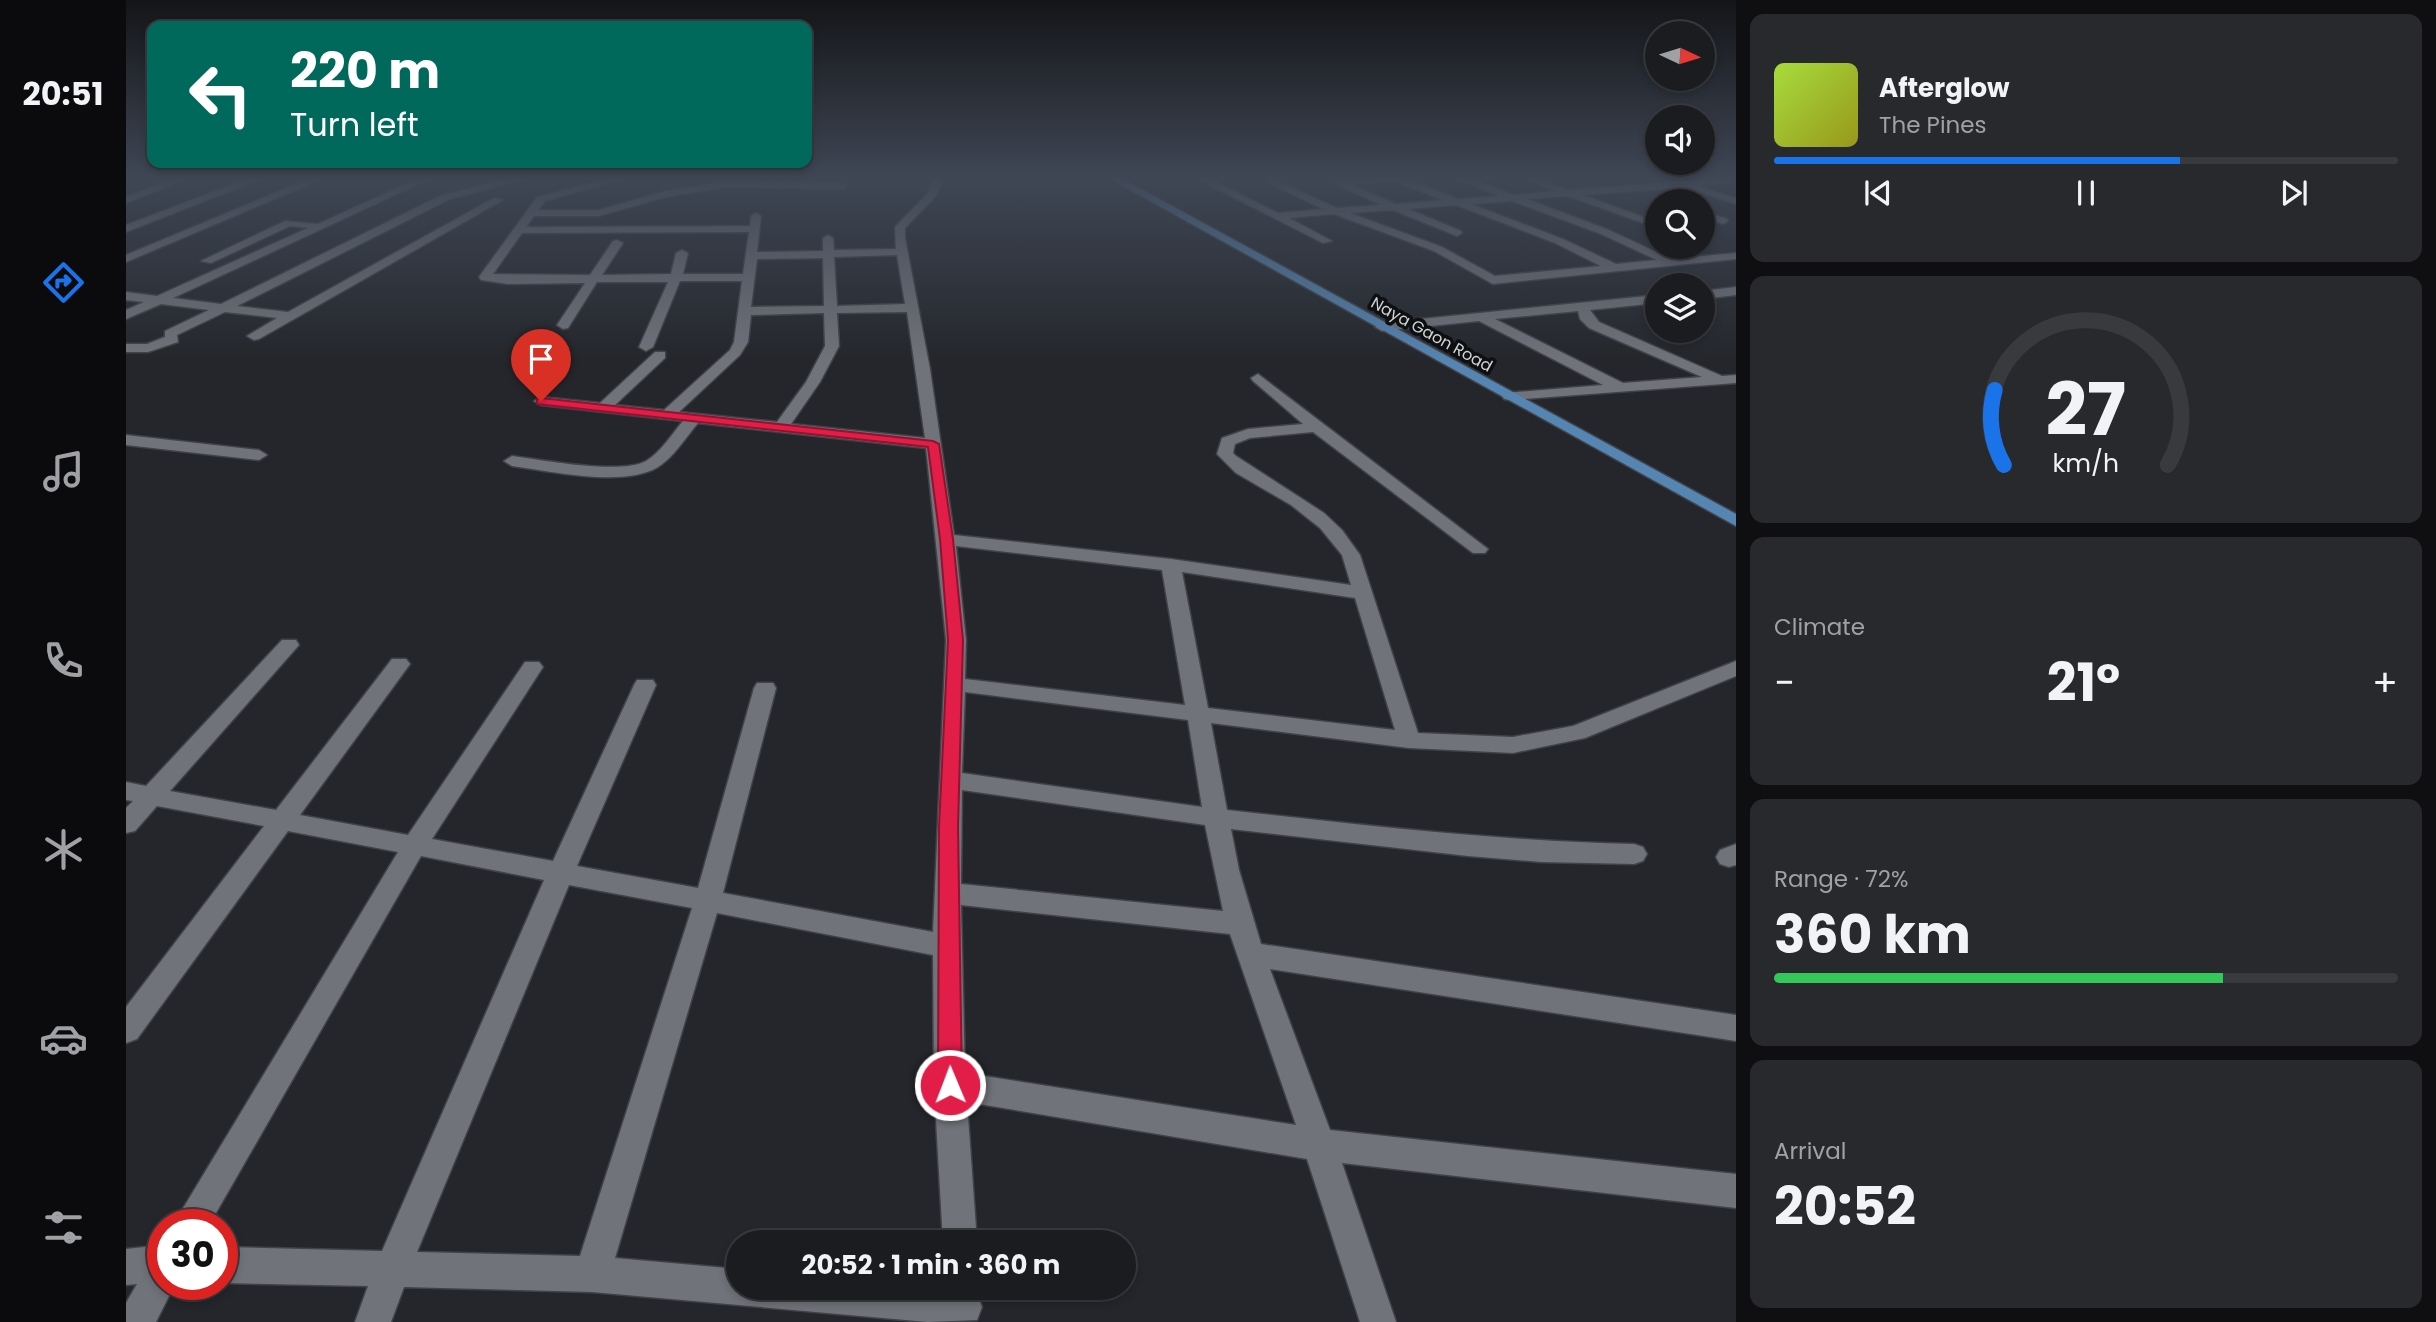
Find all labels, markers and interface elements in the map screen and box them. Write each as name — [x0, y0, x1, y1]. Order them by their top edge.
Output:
north arrow — [1645, 21, 1715, 91]
map controls — [1645, 21, 1715, 343]
text: 220 m — [290, 37, 440, 105]
icon: left — [175, 49, 266, 140]
text: Afterglow — [1879, 70, 2010, 106]
text: 20:51 — [22, 71, 104, 116]
text: Turn left — [290, 102, 419, 147]
button: sound — [1645, 105, 1715, 175]
text: The Pines — [1879, 109, 1987, 141]
icon: previous — [1859, 174, 1897, 212]
icon: pause — [2067, 174, 2105, 212]
icon: next — [2275, 174, 2313, 212]
button: search — [1645, 189, 1715, 259]
icon: directions — [39, 258, 88, 307]
button: layers — [1645, 273, 1715, 343]
street label: Naya Gaon Road — [1367, 291, 1497, 377]
pin — [511, 329, 571, 401]
icon: arrive — [522, 340, 560, 378]
text: 27 — [2046, 360, 2126, 461]
text: km/h — [2053, 446, 2119, 481]
icon: music — [39, 447, 88, 496]
text: Climate — [1774, 611, 1865, 643]
icon: phone — [39, 636, 88, 685]
text: 21° — [2047, 646, 2120, 719]
text: − — [1774, 656, 1795, 709]
text: + — [2372, 656, 2398, 709]
icon: climate — [39, 825, 88, 874]
text: Range · 72% — [1774, 863, 1908, 895]
text: 360 km — [1774, 898, 1971, 971]
icon: car — [39, 1014, 88, 1063]
position arrow — [913, 1048, 987, 1122]
text: Arrival — [1774, 1135, 1846, 1167]
text: 20:52 — [1774, 1170, 1916, 1243]
icon: filters — [39, 1203, 88, 1252]
speed limit sign: 30 — [147, 1209, 238, 1300]
text: 20:52 · 1 min · 360 m — [802, 1247, 1060, 1283]

